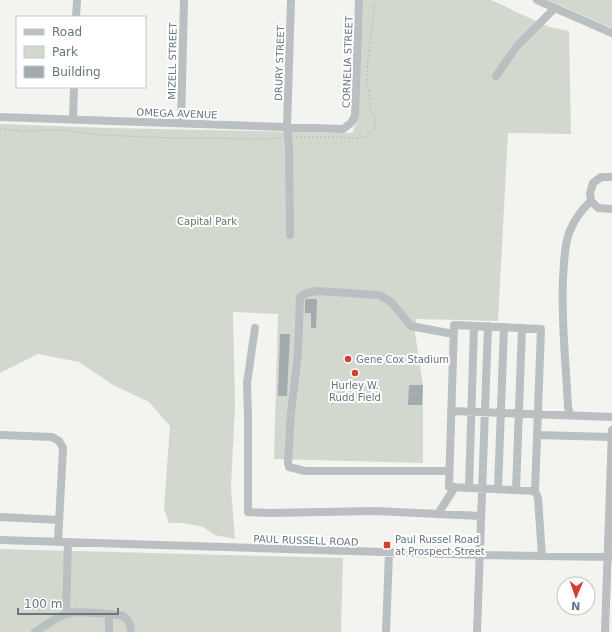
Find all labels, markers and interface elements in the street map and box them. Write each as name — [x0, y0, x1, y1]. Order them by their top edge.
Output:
street label: CORNELIA STREET — [340, 15, 355, 108]
legend — [16, 16, 146, 88]
street label: MIZELL STREET — [166, 21, 179, 100]
street label: DRURY STREET — [273, 24, 286, 101]
text: Road — [52, 25, 82, 39]
text: Park — [52, 45, 78, 59]
text: Building — [52, 65, 101, 79]
street label: OMEGA AVENUE — [136, 107, 218, 120]
park label: Capital Park — [177, 216, 237, 227]
marker: Gene Cox Stadium — [343, 354, 353, 364]
place label: Gene Cox Stadium — [356, 354, 449, 365]
marker: Hurley W. Rudd Field — [350, 368, 360, 378]
place label: Hurley W. Rudd Field — [329, 380, 381, 403]
street label: PAUL RUSSELL ROAD — [253, 533, 359, 548]
place label: Paul Russel Road at Prospect Street — [395, 534, 485, 557]
marker: Paul Russel Road at Prospect Street — [382, 540, 392, 550]
north arrow — [556, 576, 596, 616]
scale bar — [18, 590, 118, 616]
text: 100 m — [24, 597, 62, 611]
text: N — [571, 599, 581, 612]

